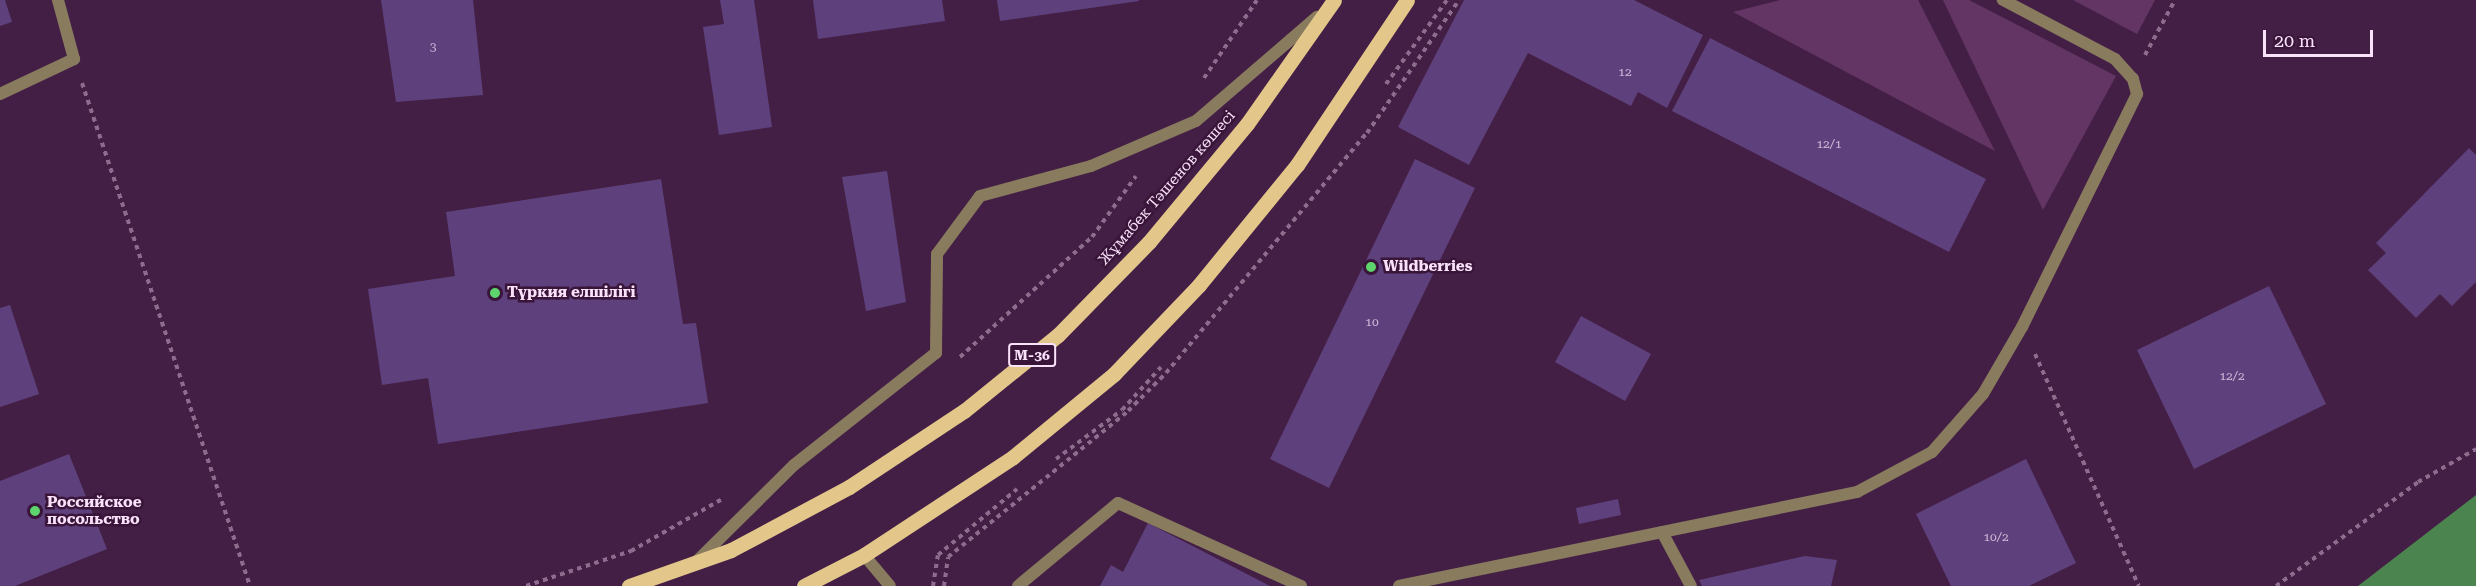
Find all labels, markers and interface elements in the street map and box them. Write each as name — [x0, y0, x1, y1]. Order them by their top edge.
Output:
scale bar — [2266, 18, 2376, 56]
text: 20 m — [2274, 30, 2315, 51]
house number: 3 — [430, 41, 436, 55]
house number: 12 — [1618, 66, 1632, 80]
street label: Жұмабек Тәшенов көшесі — [1095, 107, 1239, 269]
house number: 12/1 — [1816, 138, 1842, 152]
place label: Wildberries — [1383, 258, 1472, 276]
marker: Wildberries — [1364, 260, 1378, 274]
place label: Түркия елшілігі — [507, 284, 636, 302]
marker: Түркия елшілігі — [488, 286, 502, 300]
house number: 10 — [1365, 316, 1379, 330]
road number: M-36 — [1008, 344, 1056, 366]
house number: 12/2 — [2219, 370, 2245, 384]
place label: Российское посольство — [47, 493, 142, 528]
marker: Российское посольство — [28, 504, 42, 518]
house number: 10/2 — [1983, 531, 2009, 545]

